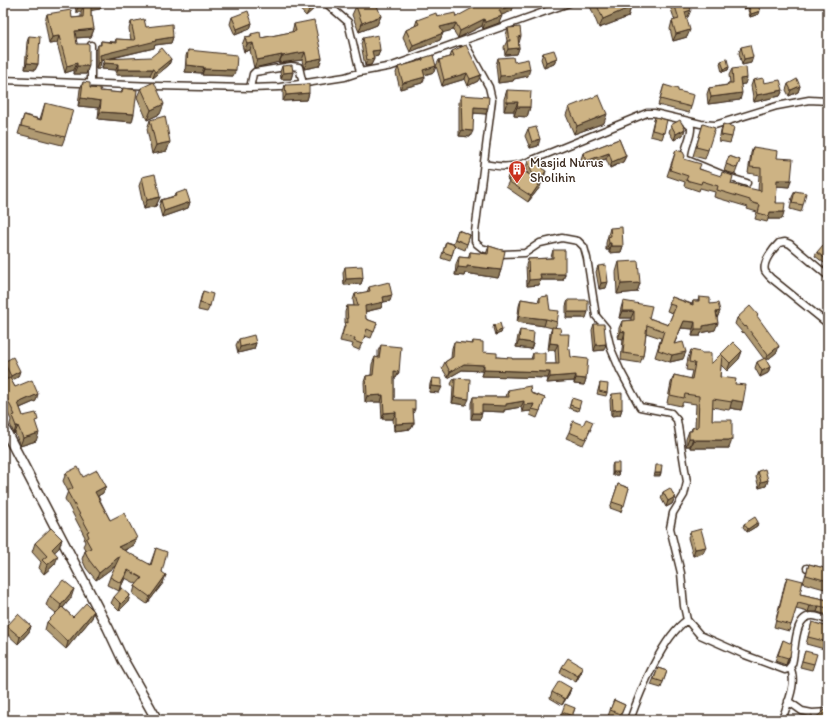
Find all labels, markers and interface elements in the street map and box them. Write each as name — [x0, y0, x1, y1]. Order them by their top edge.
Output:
place label: Masjid Nurus Sholihin — [530, 155, 604, 185]
building icon: Masjid Nurus Sholihin — [507, 159, 527, 184]

